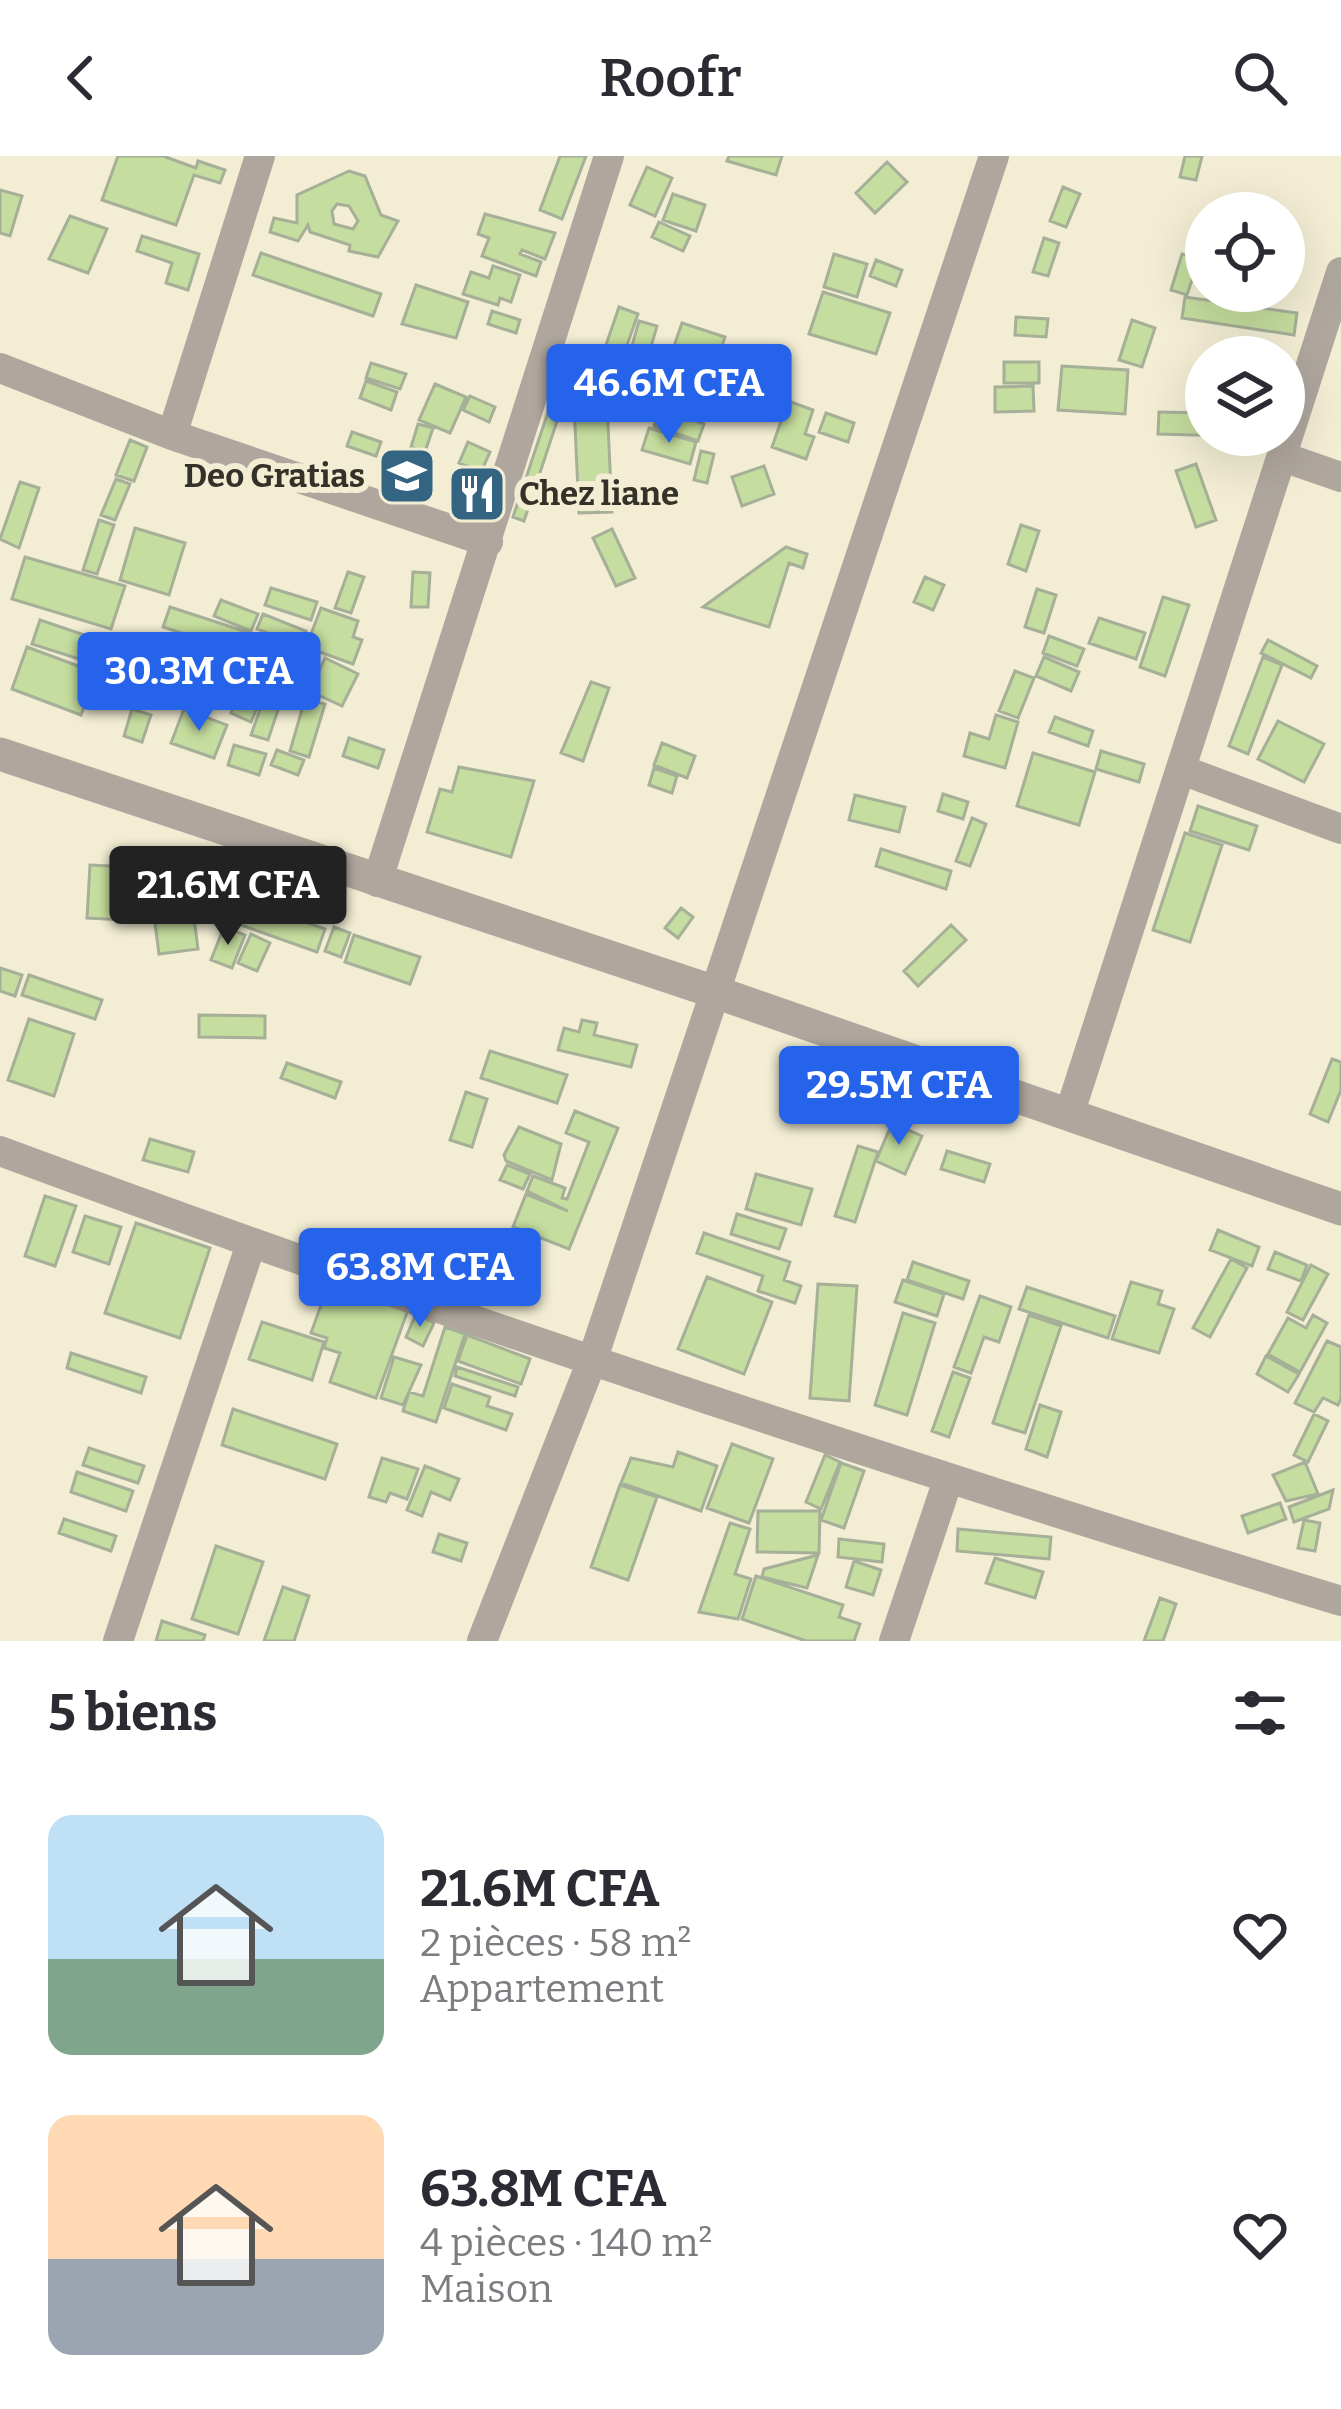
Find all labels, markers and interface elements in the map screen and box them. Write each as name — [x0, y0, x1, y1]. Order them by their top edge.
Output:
icon: back — [48, 45, 114, 111]
icon: search — [1227, 45, 1293, 111]
text: Roofr — [599, 46, 742, 110]
map controls — [1185, 192, 1305, 456]
button: locate — [1185, 192, 1305, 312]
button: layers — [1185, 336, 1305, 456]
pin: 46.6M CFA — [532, 344, 806, 446]
text: 46.6M CFA — [574, 360, 764, 406]
school or university icon: Deo Gratias — [376, 445, 438, 507]
place label: Deo Gratias — [184, 456, 365, 496]
restaurant icon: Chez liane — [446, 463, 508, 525]
place label: Chez liane — [519, 474, 679, 514]
pin: 30.3M CFA — [62, 632, 336, 734]
text: 30.3M CFA — [105, 648, 293, 694]
pin: 21.6M CFA — [91, 846, 365, 948]
text: 21.6M CFA — [136, 862, 320, 908]
pin: 29.5M CFA — [762, 1046, 1036, 1148]
text: 29.5M CFA — [806, 1062, 992, 1108]
pin: 63.8M CFA — [283, 1228, 557, 1330]
text: 63.8M CFA — [326, 1244, 514, 1290]
icon: filters — [1227, 1680, 1293, 1746]
text: 5 biens — [48, 1682, 217, 1744]
text: 21.6M CFA — [420, 1858, 659, 1920]
icon: home — [144, 1863, 288, 2007]
icon: heart — [1227, 1902, 1293, 1968]
text: 2 pièces · 58 m² — [420, 1920, 691, 1966]
text: Appartement — [420, 1966, 664, 2012]
text: 63.8M CFA — [420, 2158, 666, 2220]
icon: home — [144, 2163, 288, 2307]
icon: heart — [1227, 2202, 1293, 2268]
text: 4 pièces · 140 m² — [420, 2220, 712, 2266]
text: Maison — [420, 2266, 553, 2312]

